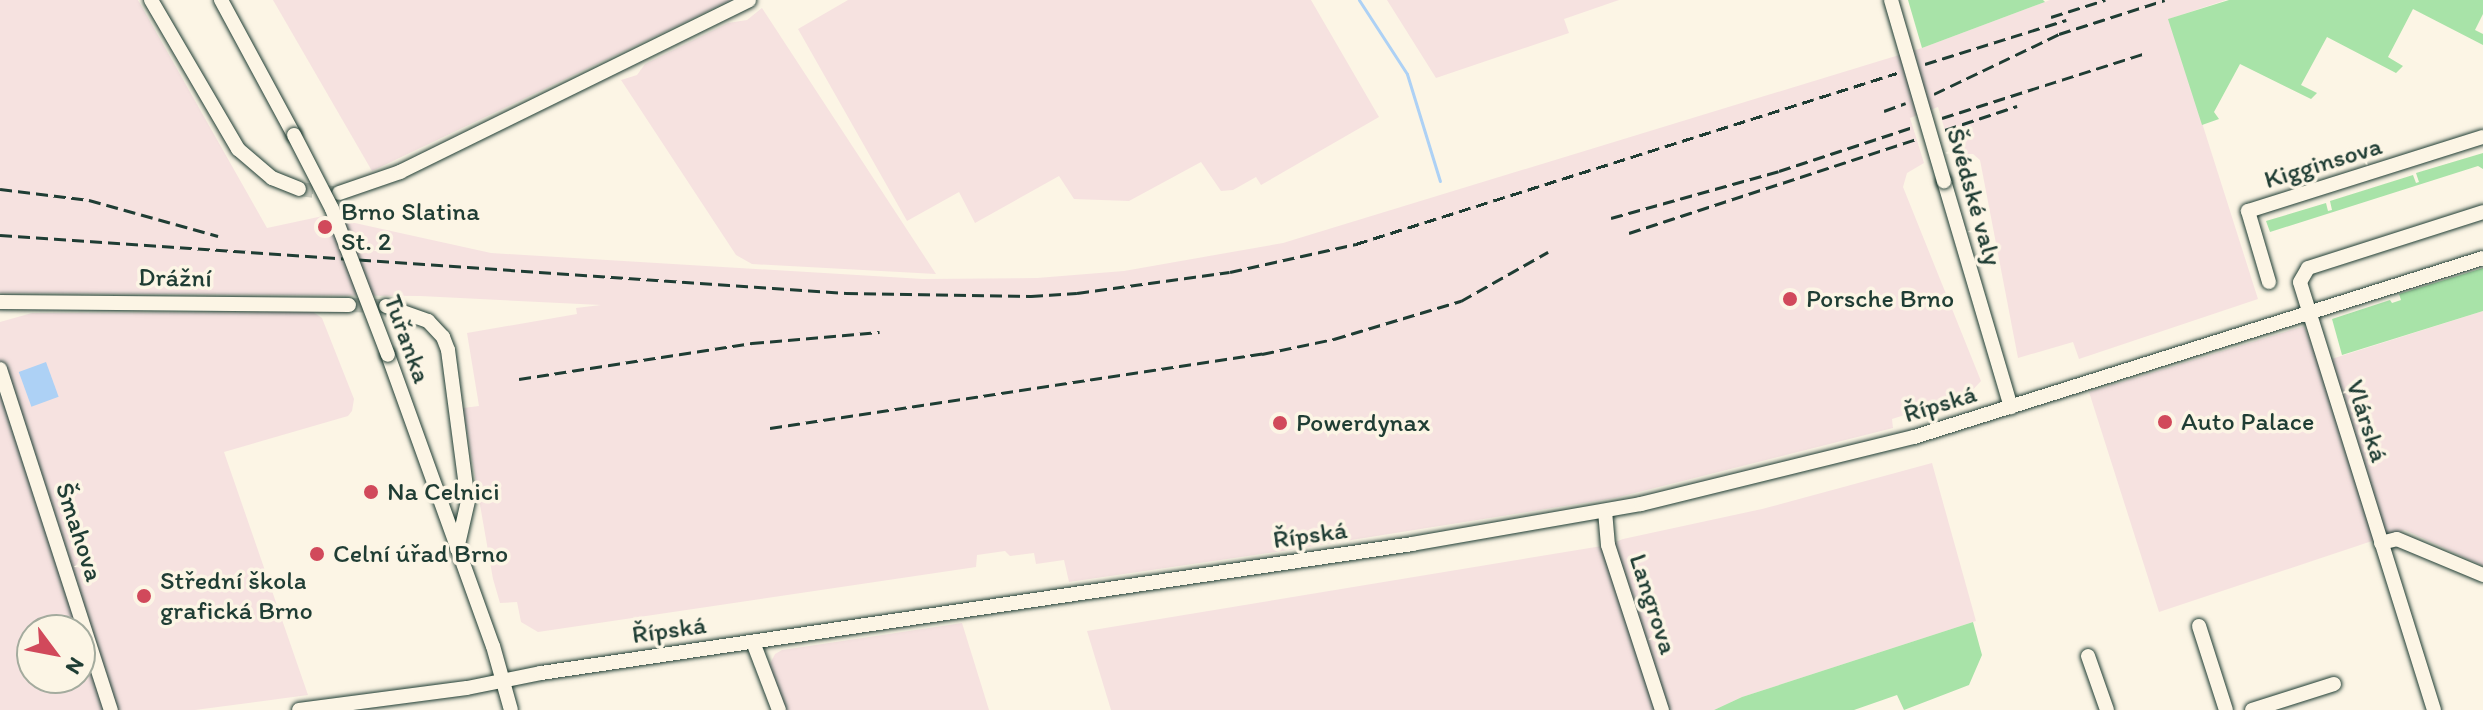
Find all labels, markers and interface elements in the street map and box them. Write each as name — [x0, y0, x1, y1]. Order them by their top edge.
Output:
street label: Švédské valy — [1940, 125, 2008, 269]
street label: Kigginsova — [2260, 130, 2386, 196]
place label: Brno Slatina St. 2 — [341, 196, 481, 258]
marker: Brno Slatina St. 2 — [316, 218, 334, 236]
street label: Drážní — [138, 262, 212, 294]
place label: Porsche Brno — [1806, 283, 1954, 315]
marker: Porsche Brno — [1781, 290, 1799, 308]
street label: Tuřanka — [377, 291, 437, 387]
street label: Vlárská — [2339, 376, 2395, 466]
street label: Řípská — [1900, 378, 1980, 430]
place label: Auto Palace — [2181, 406, 2313, 438]
place label: Powerdynax — [1296, 407, 1430, 439]
marker: Auto Palace — [2156, 413, 2174, 431]
marker: Powerdynax — [1271, 414, 1289, 432]
place label: Na Celnici — [387, 476, 500, 508]
street label: Šmahova — [48, 479, 110, 585]
marker: Na Celnici — [362, 483, 380, 501]
street label: Řípská — [1271, 514, 1349, 556]
place label: Celní úřad Brno — [333, 538, 509, 570]
marker: Celní úřad Brno — [308, 545, 326, 563]
street label: Langrova — [1622, 550, 1684, 658]
place label: Střední škola grafická Brno — [160, 565, 313, 626]
marker: Střední škola grafická Brno — [135, 587, 153, 605]
street label: Řípská — [630, 609, 708, 651]
north arrow — [16, 614, 96, 694]
text: N — [60, 652, 90, 679]

